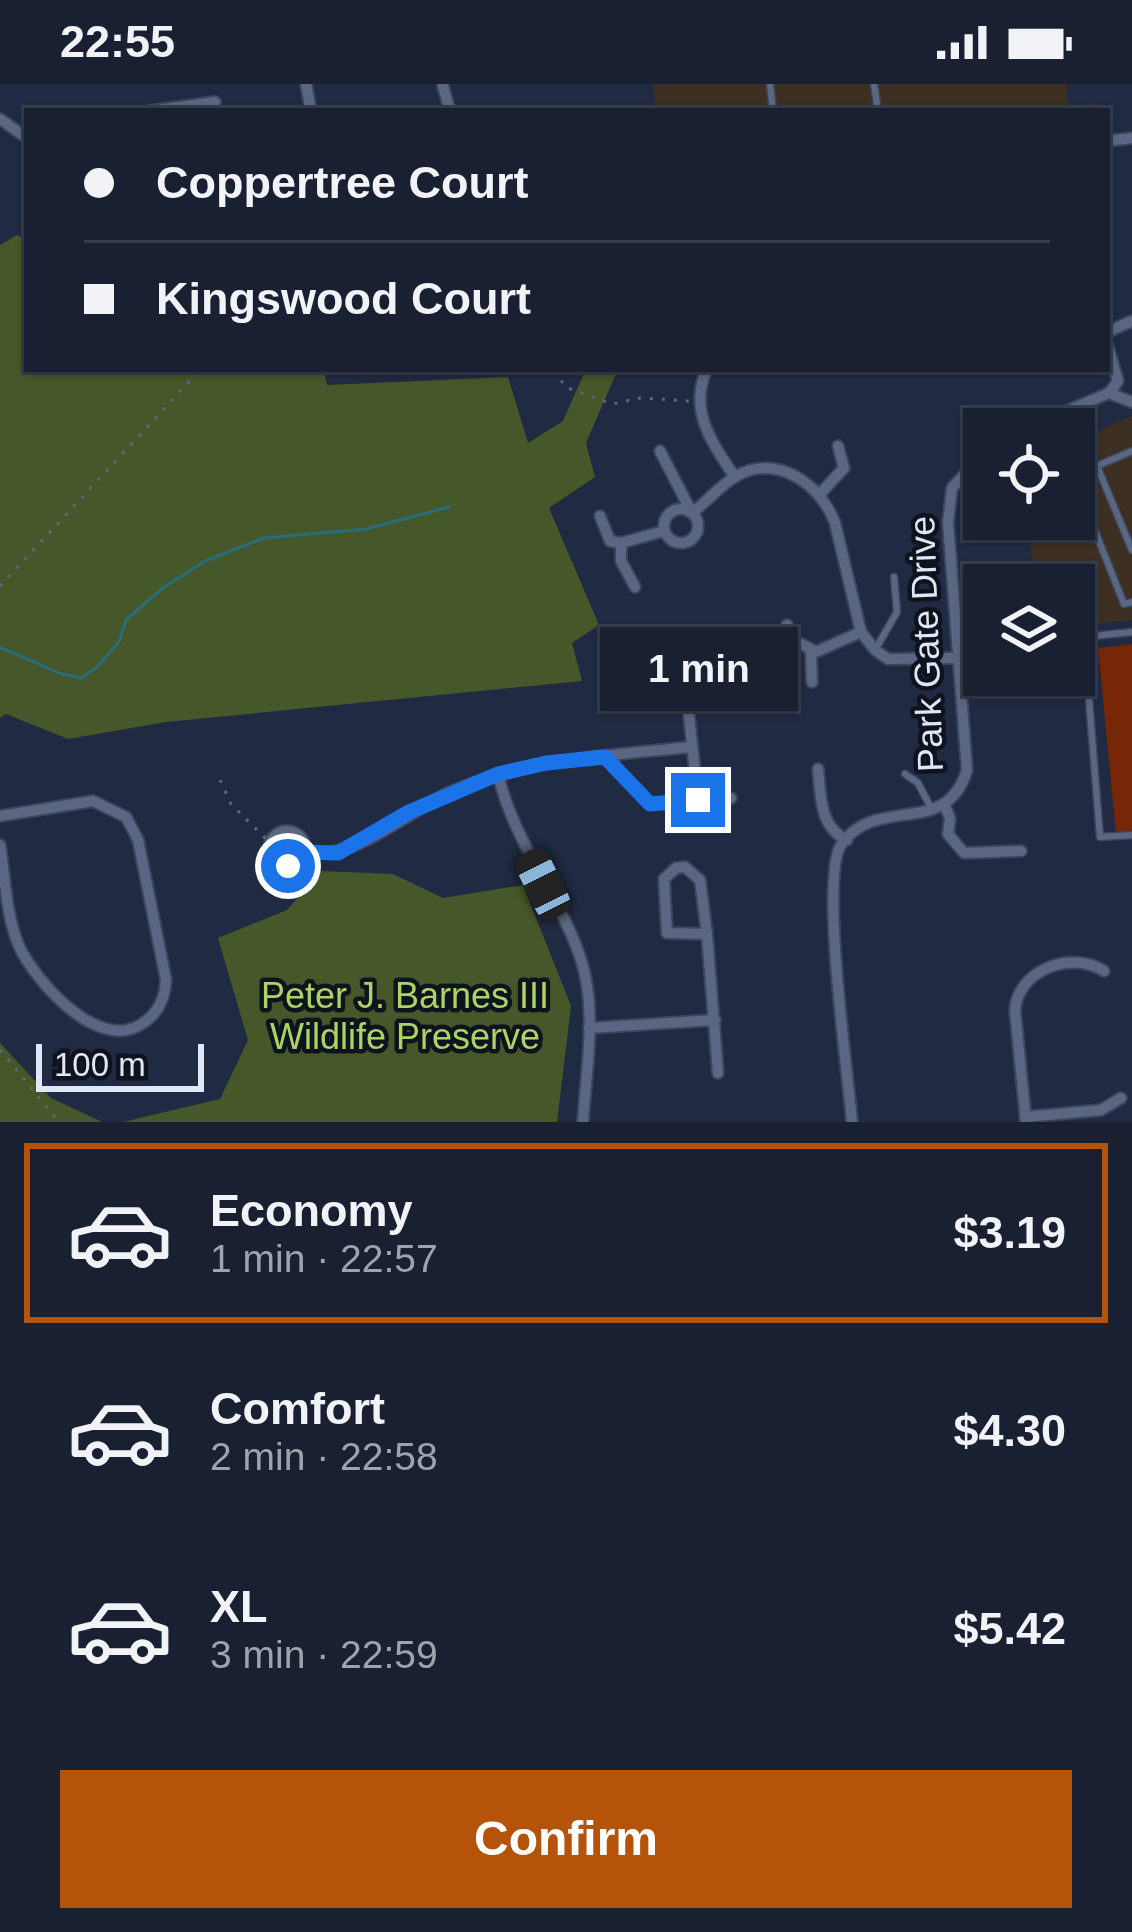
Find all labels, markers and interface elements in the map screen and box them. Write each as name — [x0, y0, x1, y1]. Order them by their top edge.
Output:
text: 22:55 — [60, 16, 175, 67]
text: Coppertree Court — [156, 157, 529, 208]
text: Kingswood Court — [156, 273, 531, 324]
map controls — [963, 408, 1095, 696]
button: locate — [963, 408, 1095, 540]
street label: Park Gate Drive — [901, 515, 951, 773]
button: layers — [963, 564, 1095, 696]
callout: 1 min — [599, 626, 797, 710]
text: 1 min — [648, 647, 750, 690]
route end — [671, 773, 725, 827]
route start — [261, 839, 315, 893]
car — [511, 844, 575, 924]
park label: Peter J. Barnes III Wildlife Preserve — [261, 975, 549, 1057]
scale bar — [36, 1038, 204, 1091]
text: 100 m — [54, 1046, 146, 1083]
icon: car — [66, 1179, 174, 1287]
text: Economy — [210, 1185, 413, 1236]
text: $3.19 — [953, 1207, 1066, 1258]
text: 1 min · 22:57 — [210, 1237, 438, 1280]
icon: car — [66, 1377, 174, 1485]
text: Comfort — [210, 1383, 385, 1434]
text: $4.30 — [953, 1405, 1066, 1456]
text: 2 min · 22:58 — [210, 1435, 438, 1478]
icon: car — [66, 1575, 174, 1683]
text: XL — [210, 1581, 268, 1632]
text: $5.42 — [953, 1603, 1066, 1654]
text: 3 min · 22:59 — [210, 1633, 438, 1676]
button: Confirm — [60, 1770, 1072, 1908]

